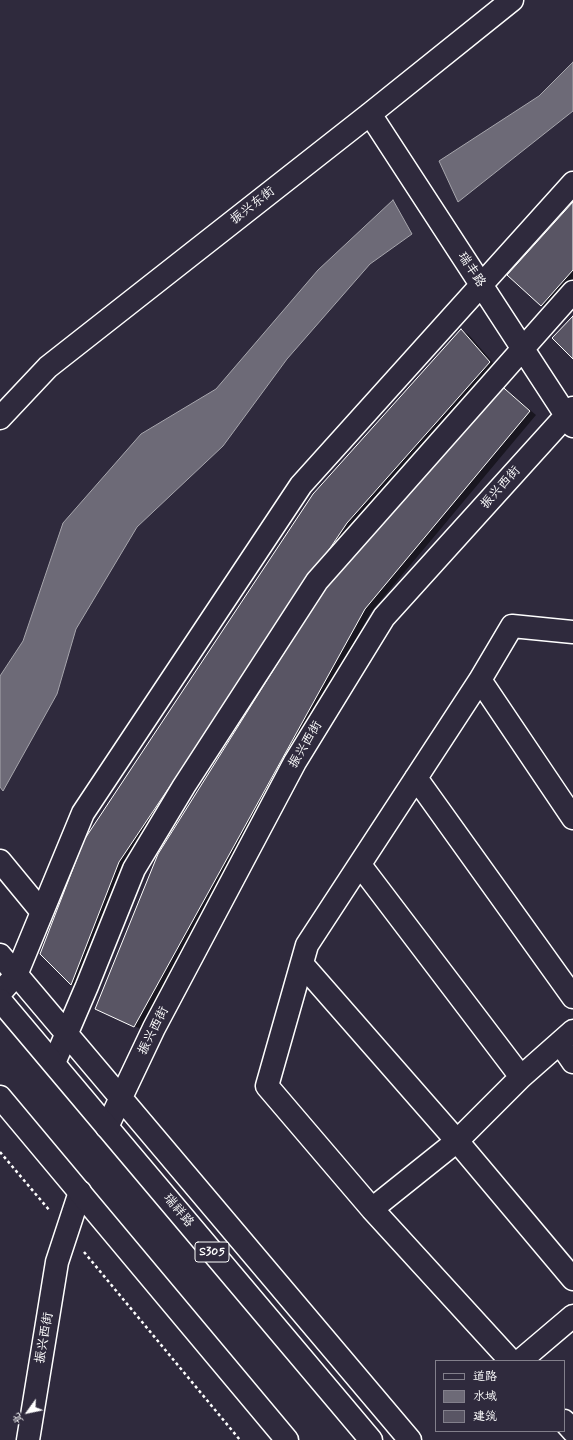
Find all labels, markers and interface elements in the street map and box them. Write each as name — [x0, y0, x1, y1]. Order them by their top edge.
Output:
street label: 振兴东街 — [228, 184, 278, 228]
street label: 瑞丰路 — [454, 249, 488, 291]
street label: 振兴西街 — [478, 463, 524, 513]
street label: 振兴西街 — [286, 719, 326, 771]
street label: 振兴西街 — [135, 1004, 173, 1058]
street label: 瑞祥路 — [159, 1191, 197, 1231]
road number: S305 — [195, 1242, 229, 1262]
street label: 振兴西街 — [33, 1311, 57, 1365]
legend — [435, 1360, 565, 1432]
text: 道路 — [473, 1369, 497, 1385]
text: 水域 — [473, 1389, 497, 1405]
north arrow — [8, 1392, 48, 1432]
text: 建筑 — [473, 1409, 497, 1425]
text: 北 — [9, 1410, 27, 1427]

